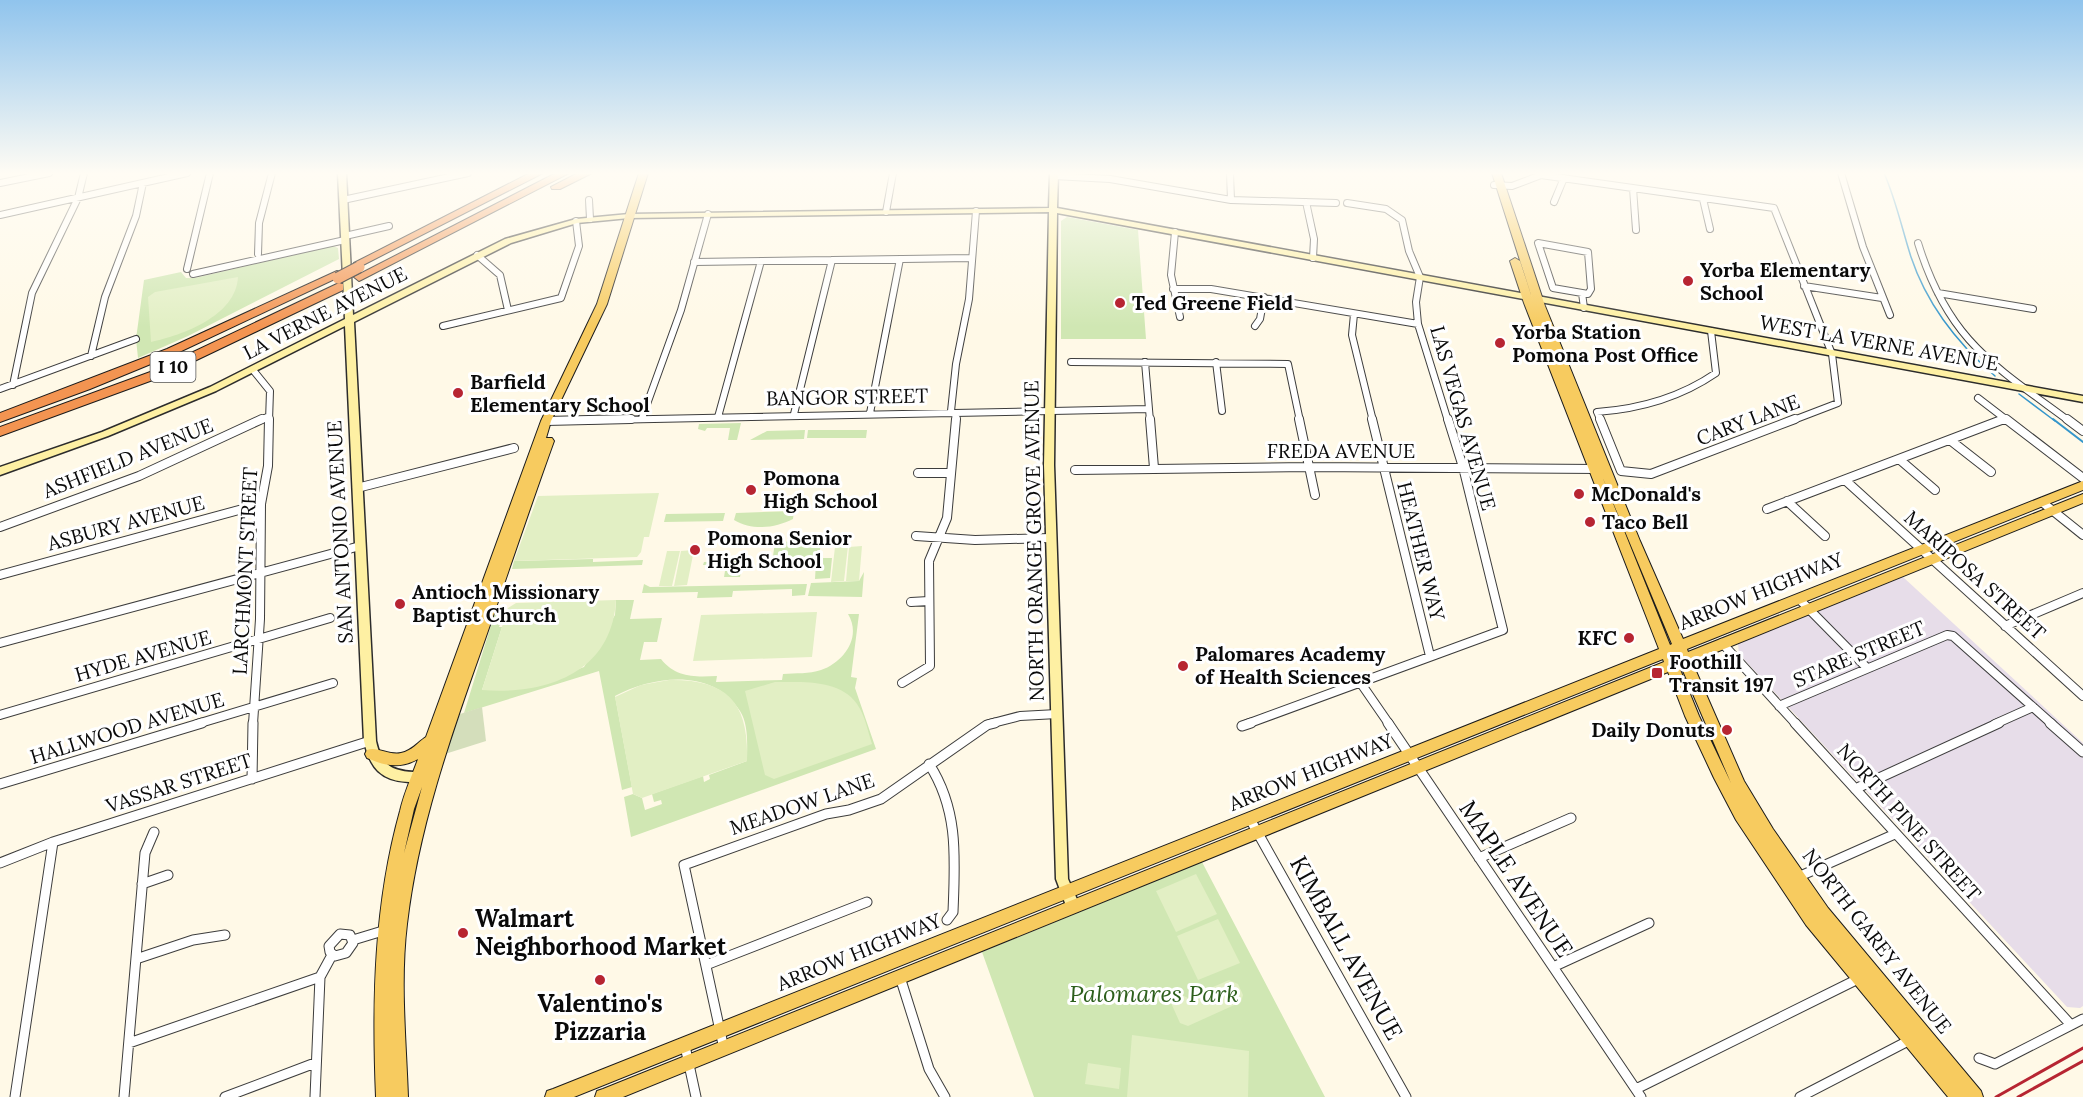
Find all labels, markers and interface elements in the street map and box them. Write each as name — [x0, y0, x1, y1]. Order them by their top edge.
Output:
place label: Yorba Elementary School — [1700, 257, 1871, 305]
street label: LA VERNE AVENUE — [239, 260, 411, 365]
marker: Yorba Elementary School — [1681, 274, 1695, 288]
place label: Ted Greene Field — [1132, 290, 1293, 315]
marker: Ted Greene Field — [1113, 296, 1127, 310]
street label: WEST LA VERNE AVENUE — [1758, 309, 2001, 376]
place label: Yorba Station Pomona Post Office — [1512, 319, 1698, 367]
street label: LAS VEGAS AVENUE — [1425, 323, 1502, 513]
marker: Yorba Station Pomona Post Office — [1493, 336, 1507, 350]
road number: I 10 — [150, 352, 195, 382]
place label: Barfield Elementary School — [470, 369, 650, 417]
street label: NORTH ORANGE GROVE AVENUE — [1018, 380, 1049, 702]
street label: BANGOR STREET — [766, 383, 929, 410]
marker: Barfield Elementary School — [451, 386, 465, 400]
street label: CARY LANE — [1693, 388, 1803, 451]
street label: ASHFIELD AVENUE — [38, 412, 217, 503]
street label: SAN ANTONIO AVENUE — [321, 420, 358, 644]
street label: FREDA AVENUE — [1267, 438, 1415, 463]
place label: Pomona High School — [763, 465, 878, 513]
street label: LARCHMONT STREET — [227, 466, 262, 676]
street label: HEATHER WAY — [1392, 479, 1451, 623]
place label: McDonald's — [1591, 481, 1701, 506]
marker: Pomona High School — [744, 483, 758, 497]
marker: McDonald's — [1572, 487, 1586, 501]
street label: ASBURY AVENUE — [44, 490, 207, 556]
street label: MARIPOSA STREET — [1899, 505, 2051, 645]
place label: Taco Bell — [1602, 509, 1688, 534]
marker: Taco Bell — [1583, 515, 1597, 529]
place label: Pomona Senior High School — [707, 525, 852, 573]
marker: Pomona Senior High School — [688, 543, 702, 557]
street label: ARROW HIGHWAY — [1674, 546, 1847, 635]
place label: Antioch Missionary Baptist Church — [412, 579, 599, 627]
marker: Antioch Missionary Baptist Church — [393, 597, 407, 611]
street label: STARE STREET — [1789, 614, 1929, 693]
street label: HYDE AVENUE — [72, 624, 214, 687]
place label: KFC — [1578, 625, 1617, 650]
marker: KFC — [1622, 631, 1636, 645]
place label: Palomares Academy of Health Sciences — [1195, 641, 1385, 689]
place label: Foothill Transit 197 — [1669, 649, 1773, 697]
marker: Palomares Academy of Health Sciences — [1176, 659, 1190, 673]
marker: Foothill Transit 197 — [1650, 666, 1664, 680]
street label: HALLWOOD AVENUE — [27, 686, 227, 769]
place label: Daily Donuts — [1591, 717, 1715, 742]
marker: Daily Donuts — [1720, 723, 1734, 737]
street label: ARROW HIGHWAY — [1224, 727, 1397, 816]
street label: NORTH PINE STREET — [1832, 738, 1987, 906]
street label: VASSAR STREET — [102, 747, 255, 818]
street label: MEADOW LANE — [726, 767, 877, 840]
street label: MAPLE AVENUE — [1453, 794, 1580, 963]
street label: NORTH GAREY AVENUE — [1797, 843, 1957, 1038]
street label: KIMBALL AVENUE — [1283, 850, 1410, 1045]
place label: Walmart Neighborhood Market — [475, 903, 728, 962]
street label: ARROW HIGHWAY — [772, 907, 945, 996]
marker: Walmart Neighborhood Market — [456, 926, 470, 940]
marker: Valentino's Pizzaria — [593, 973, 607, 987]
park label: Palomares Park — [1069, 978, 1239, 1009]
place label: Valentino's Pizzaria — [537, 988, 663, 1047]

